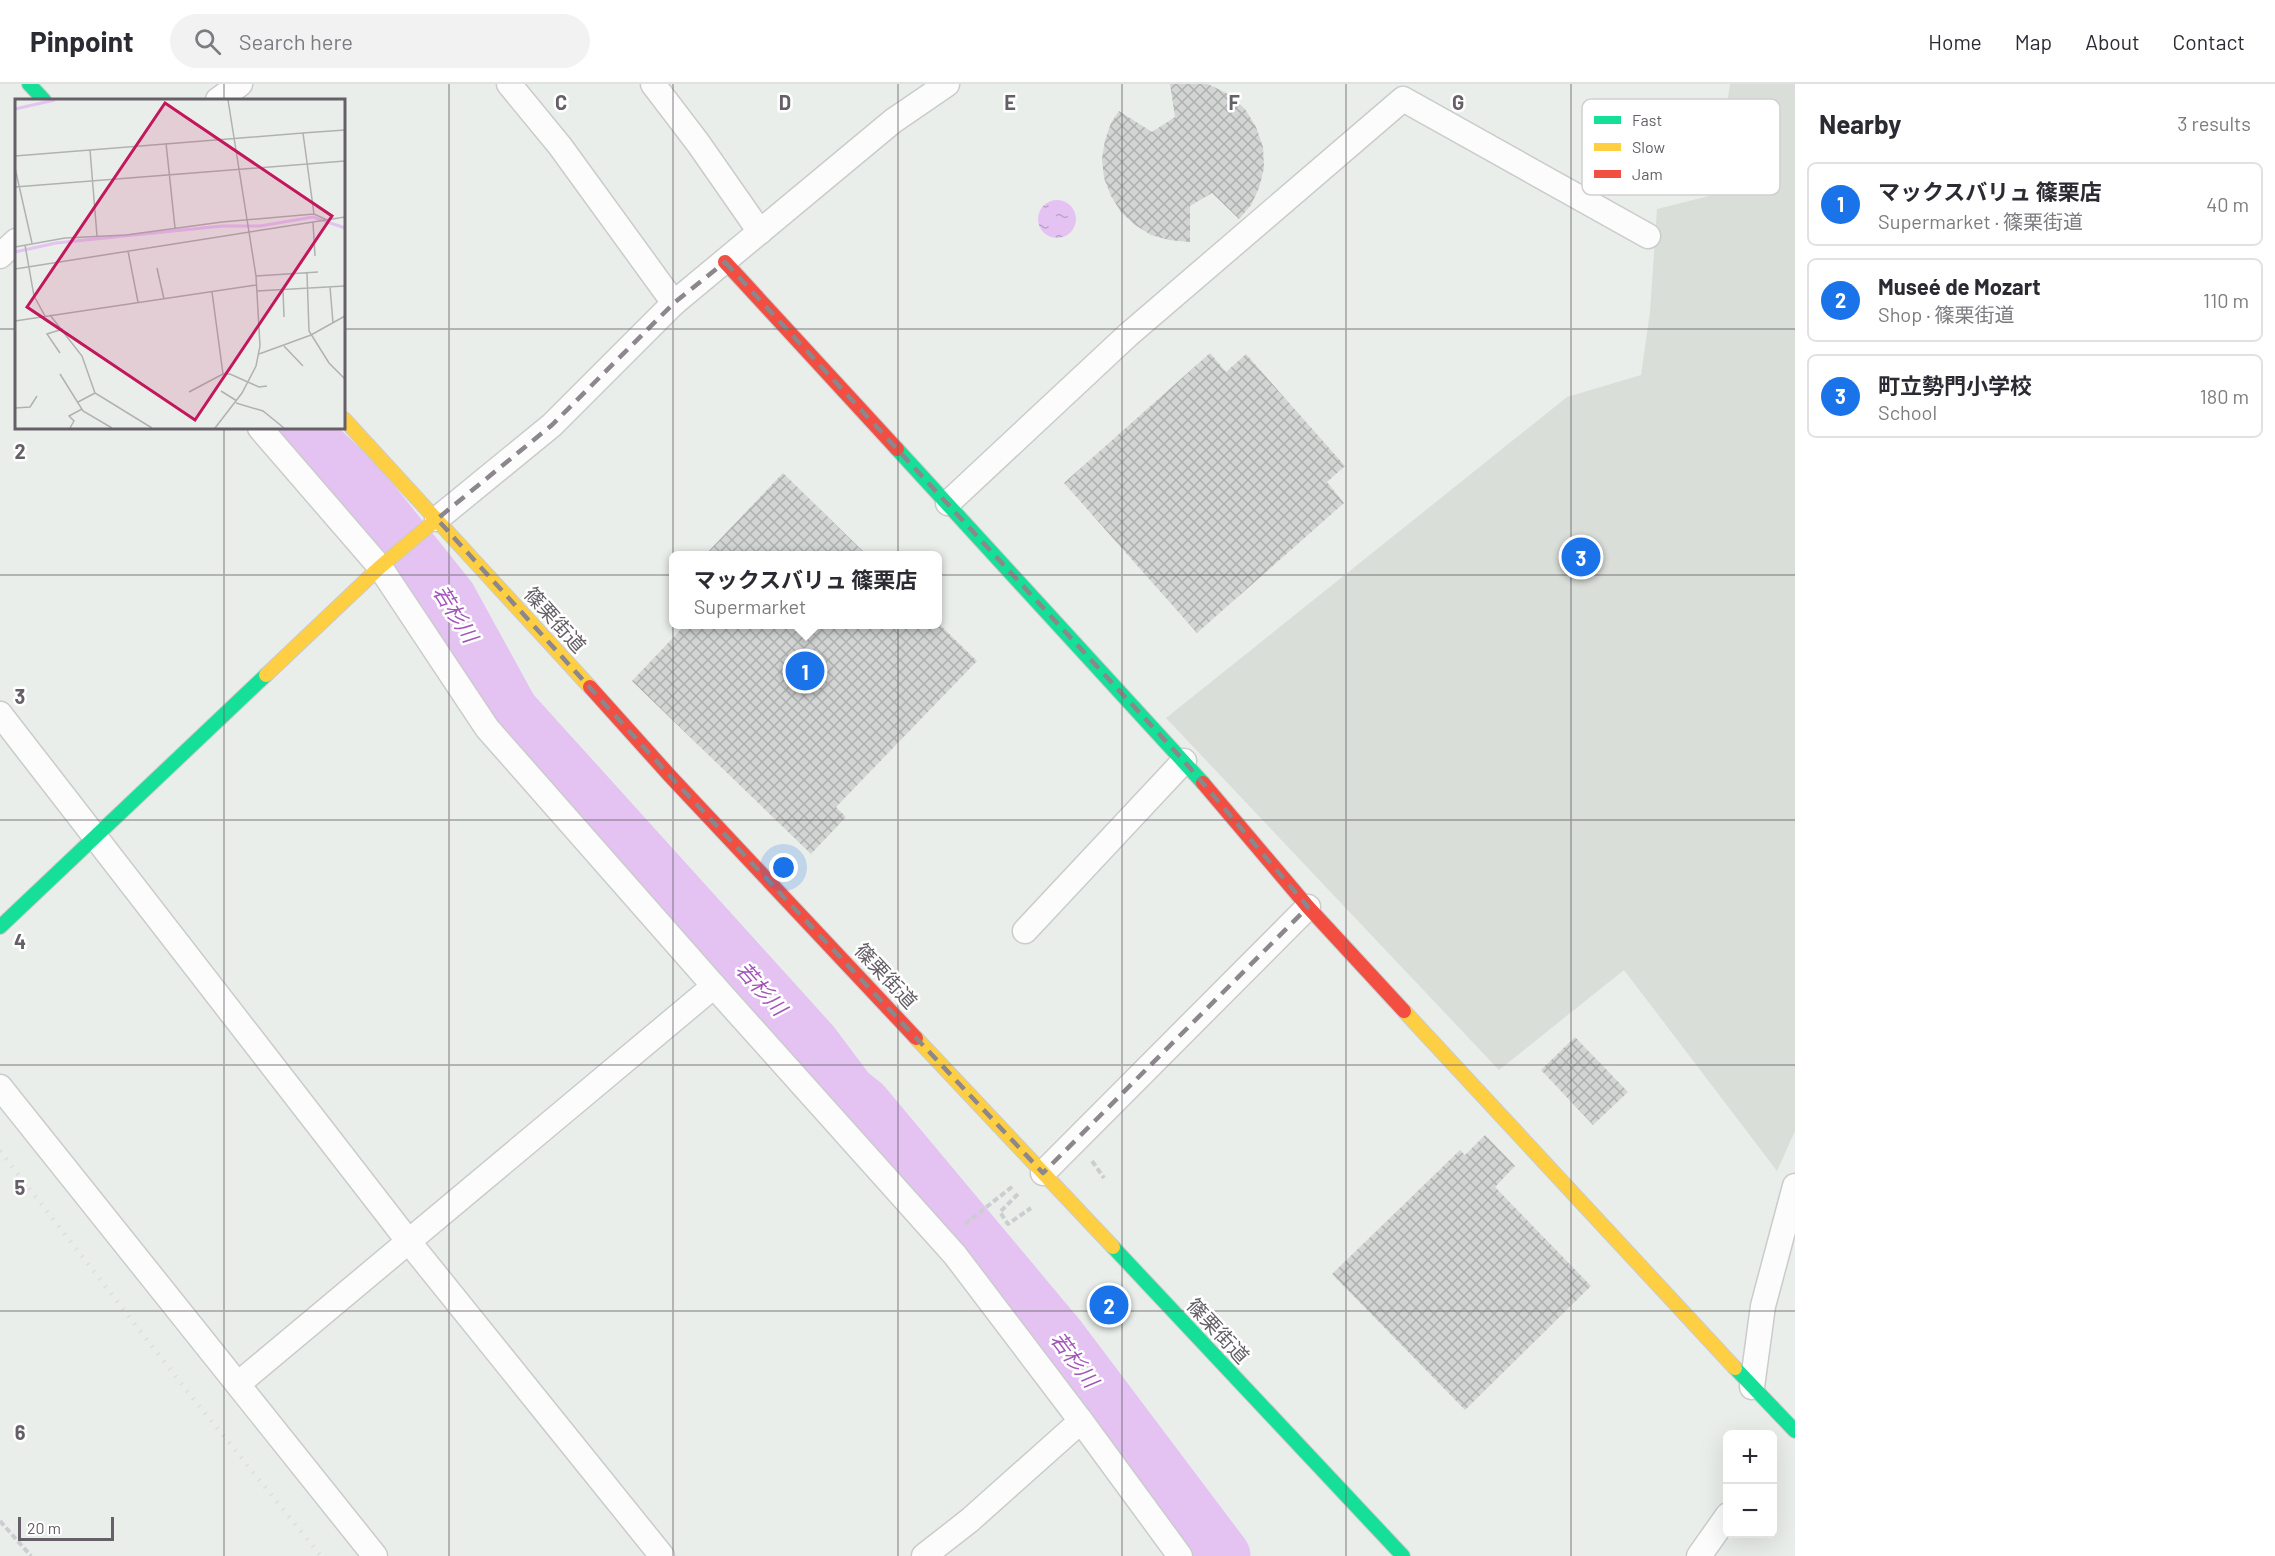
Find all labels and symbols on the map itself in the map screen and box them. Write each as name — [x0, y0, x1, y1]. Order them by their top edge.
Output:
text: C — [555, 90, 567, 114]
text: D — [779, 90, 791, 114]
text: E — [1004, 90, 1016, 114]
text: F — [1228, 90, 1240, 114]
text: G — [1452, 90, 1464, 114]
inset map — [15, 99, 345, 429]
legend — [1582, 99, 1780, 195]
text: Fast — [1632, 110, 1662, 129]
text: Slow — [1632, 137, 1665, 156]
text: Jam — [1632, 164, 1663, 183]
text: 2 — [14, 439, 26, 463]
pin: 3 — [1562, 534, 1600, 580]
water label: 若杉川 — [429, 580, 485, 648]
street label: 篠栗街道 — [520, 582, 591, 657]
pin: 1 — [786, 648, 824, 694]
text: 3 — [15, 684, 25, 708]
your location — [769, 853, 798, 882]
text: 4 — [14, 929, 26, 953]
street label: 篠栗街道 — [851, 938, 923, 1013]
water label: 若杉川 — [732, 956, 794, 1021]
text: 5 — [15, 1175, 26, 1199]
pin: 2 — [1090, 1282, 1128, 1328]
street label: 篠栗街道 — [1183, 1293, 1255, 1368]
water label: 若杉川 — [1046, 1326, 1105, 1393]
text: 6 — [15, 1420, 26, 1444]
scale bar — [18, 1514, 114, 1542]

